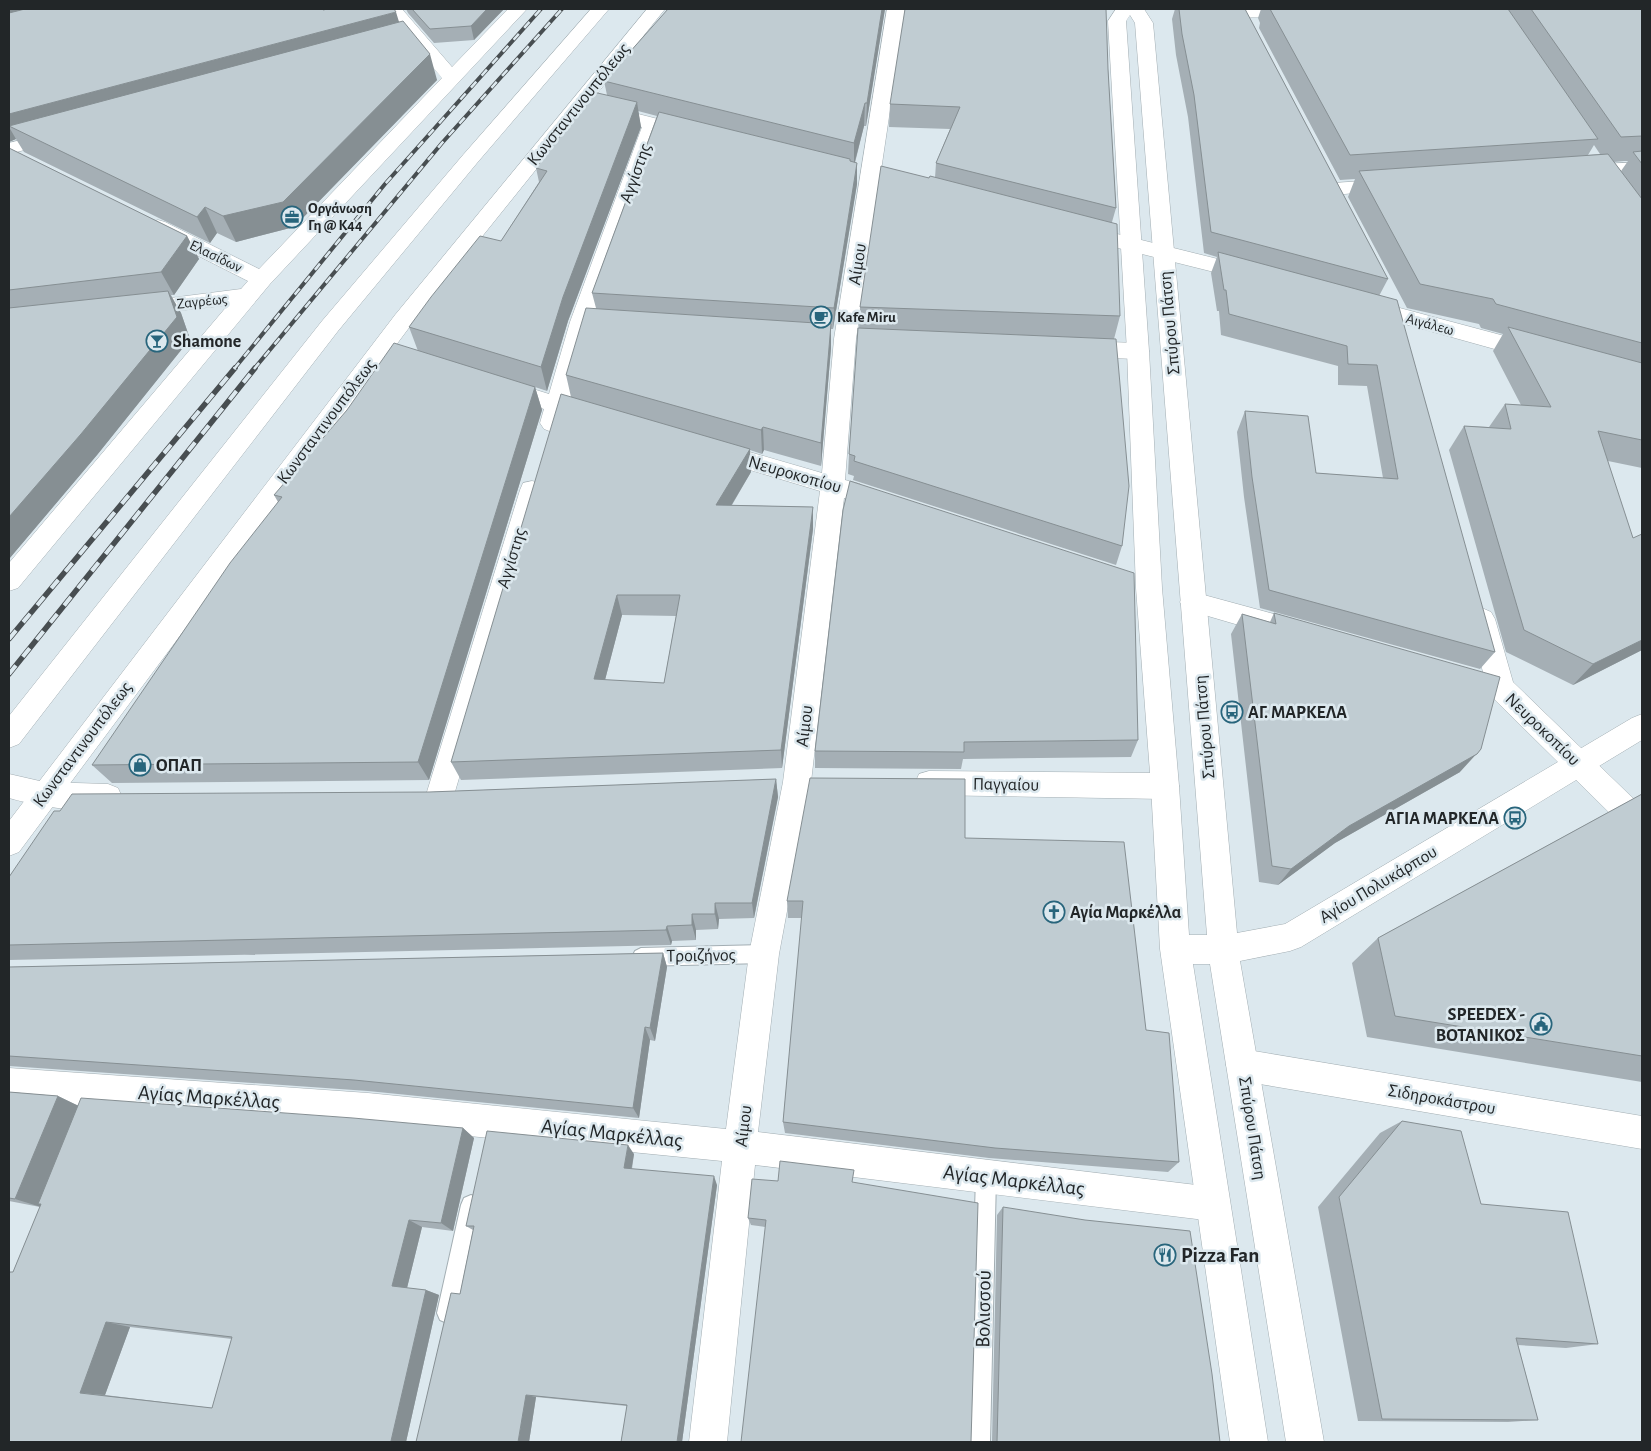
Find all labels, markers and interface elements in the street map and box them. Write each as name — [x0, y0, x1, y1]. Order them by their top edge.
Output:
street label: Κωνσταντινουπόλεως — [524, 40, 633, 169]
street label: Αγγίστης — [616, 141, 655, 206]
place label: Οργάνωση Γη @ Κ44 — [308, 201, 372, 233]
office icon: Οργάνωση Γη @ Κ44 — [280, 205, 304, 229]
street label: Ελασίδων — [187, 237, 244, 276]
street label: Αίμου — [845, 242, 870, 286]
street label: Σπύρου Πάτση — [1156, 270, 1184, 376]
street label: Ζαγρέως — [176, 291, 228, 312]
cafe icon: Kafe Miru — [809, 305, 833, 329]
place label: Kafe Miru — [837, 310, 896, 325]
street label: Αιγάλεω — [1404, 311, 1456, 338]
bar icon: Shamone — [145, 329, 169, 353]
place label: Shamone — [173, 333, 241, 351]
street label: Κωνσταντινουπόλεως — [274, 356, 380, 488]
street label: Νευροκοπίου — [746, 452, 844, 497]
street label: Αγγίστης — [493, 526, 530, 591]
street label: Σπύρου Πάτση — [1191, 674, 1219, 780]
street label: Κωνσταντινουπόλεως — [30, 679, 136, 811]
street label: Νευροκοπίου — [1502, 689, 1584, 770]
bus stop icon: ΑΓ. ΜΑΡΚΕΛΑ — [1220, 700, 1244, 724]
street label: Αίμου — [793, 704, 816, 748]
place label: ΑΓ. ΜΑΡΚΕΛΑ — [1248, 704, 1347, 722]
shop icon: ΟΠΑΠ — [128, 753, 152, 777]
place label: ΟΠΑΠ — [156, 757, 202, 775]
street label: Παγγαίου — [973, 774, 1039, 795]
bus stop icon: ΑΓΙΑ ΜΑΡΚΕΛΑ — [1503, 806, 1527, 830]
place label: ΑΓΙΑ ΜΑΡΚΕΛΑ — [1385, 810, 1499, 828]
street label: Αγίου Πολυκάρπου — [1316, 842, 1441, 927]
church icon: Αγία Μαρκέλλα — [1042, 900, 1066, 924]
place label: Αγία Μαρκέλλα — [1070, 903, 1182, 922]
street label: Τροιζήνος — [666, 946, 736, 966]
place label: SPEEDEX - ΒΟΤΑΝΙΚΟΣ — [1436, 1006, 1525, 1045]
public building icon: SPEEDEX - ΒΟΤΑΝΙΚΟΣ — [1529, 1012, 1553, 1036]
street label: Σπύρου Πάτση — [1235, 1075, 1269, 1181]
street label: Αγίας Μαρκέλλας — [137, 1082, 281, 1113]
street label: Σιδηροκάστρου — [1387, 1082, 1497, 1118]
street label: Αίμου — [732, 1104, 755, 1148]
street label: Αγίας Μαρκέλλας — [540, 1116, 684, 1151]
street label: Αγίας Μαρκέλλας — [942, 1161, 1086, 1200]
restaurant icon: Pizza Fan — [1153, 1243, 1177, 1267]
place label: Pizza Fan — [1181, 1245, 1259, 1266]
street label: Βολισσού — [972, 1270, 995, 1348]

